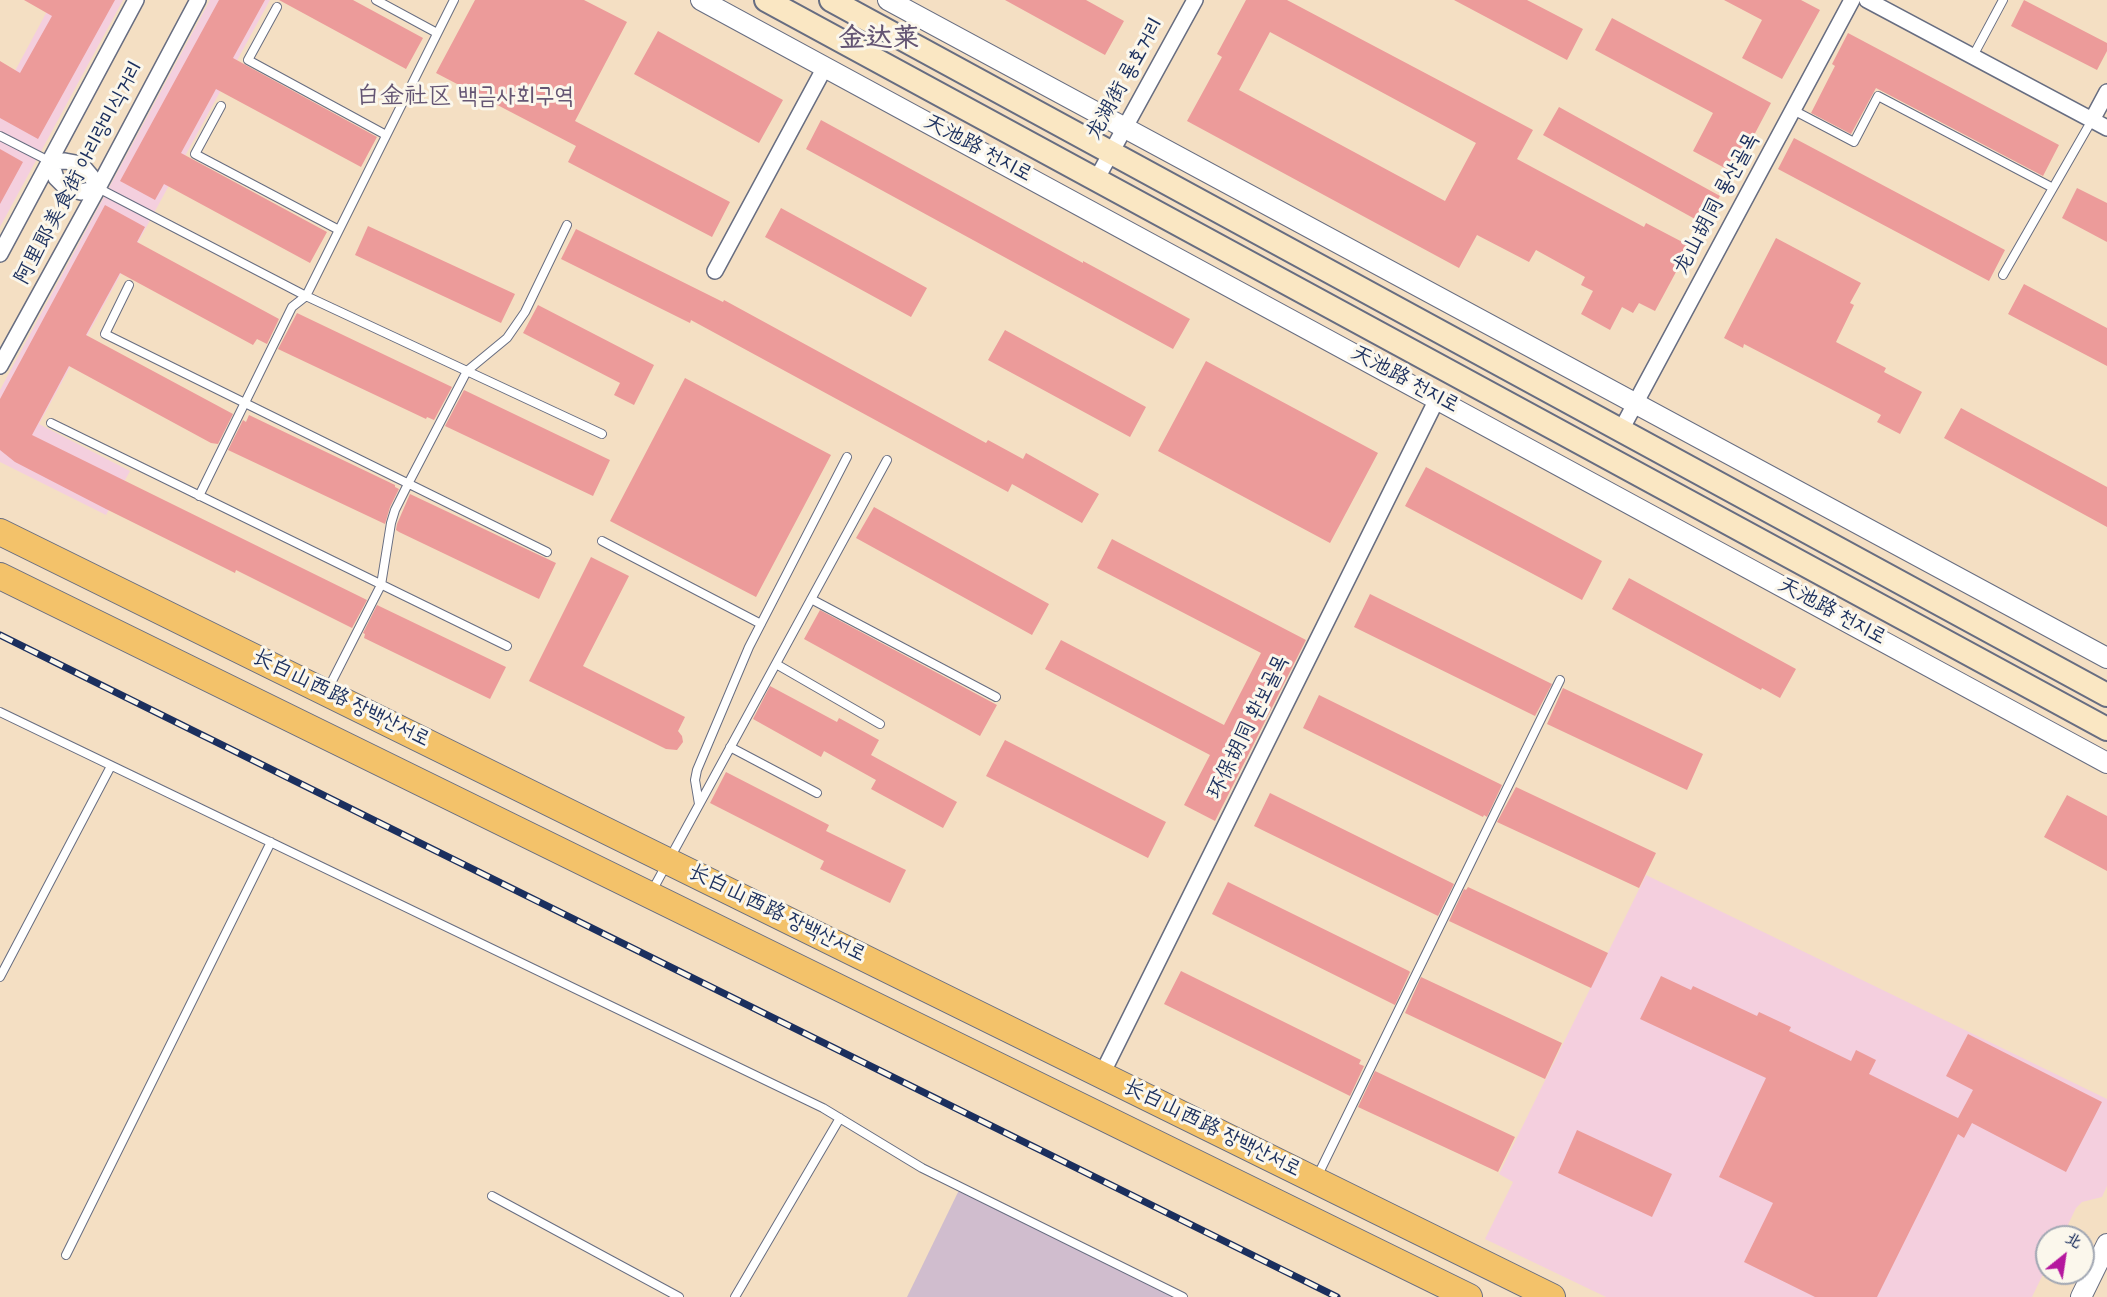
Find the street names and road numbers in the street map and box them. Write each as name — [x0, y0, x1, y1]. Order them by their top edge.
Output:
street label: 龙湖街 룡호거리 — [1083, 14, 1171, 146]
street label: 阿里郎美食街 아리랑미식거리 — [11, 58, 151, 290]
street label: 天池路 천지로 — [919, 111, 1035, 189]
street label: 龙山胡同 룡산골목 — [1670, 130, 1766, 280]
street label: 天池路 천지로 — [1346, 342, 1462, 420]
street label: 天池路 천지로 — [1773, 574, 1889, 652]
street label: 长白山西路 장백산서로 — [247, 646, 433, 754]
street label: 环保胡同 환보골목 — [1204, 652, 1296, 804]
street label: 长白山西路 장백산서로 — [683, 861, 869, 969]
street label: 长白山西路 장백산서로 — [1118, 1076, 1304, 1184]

